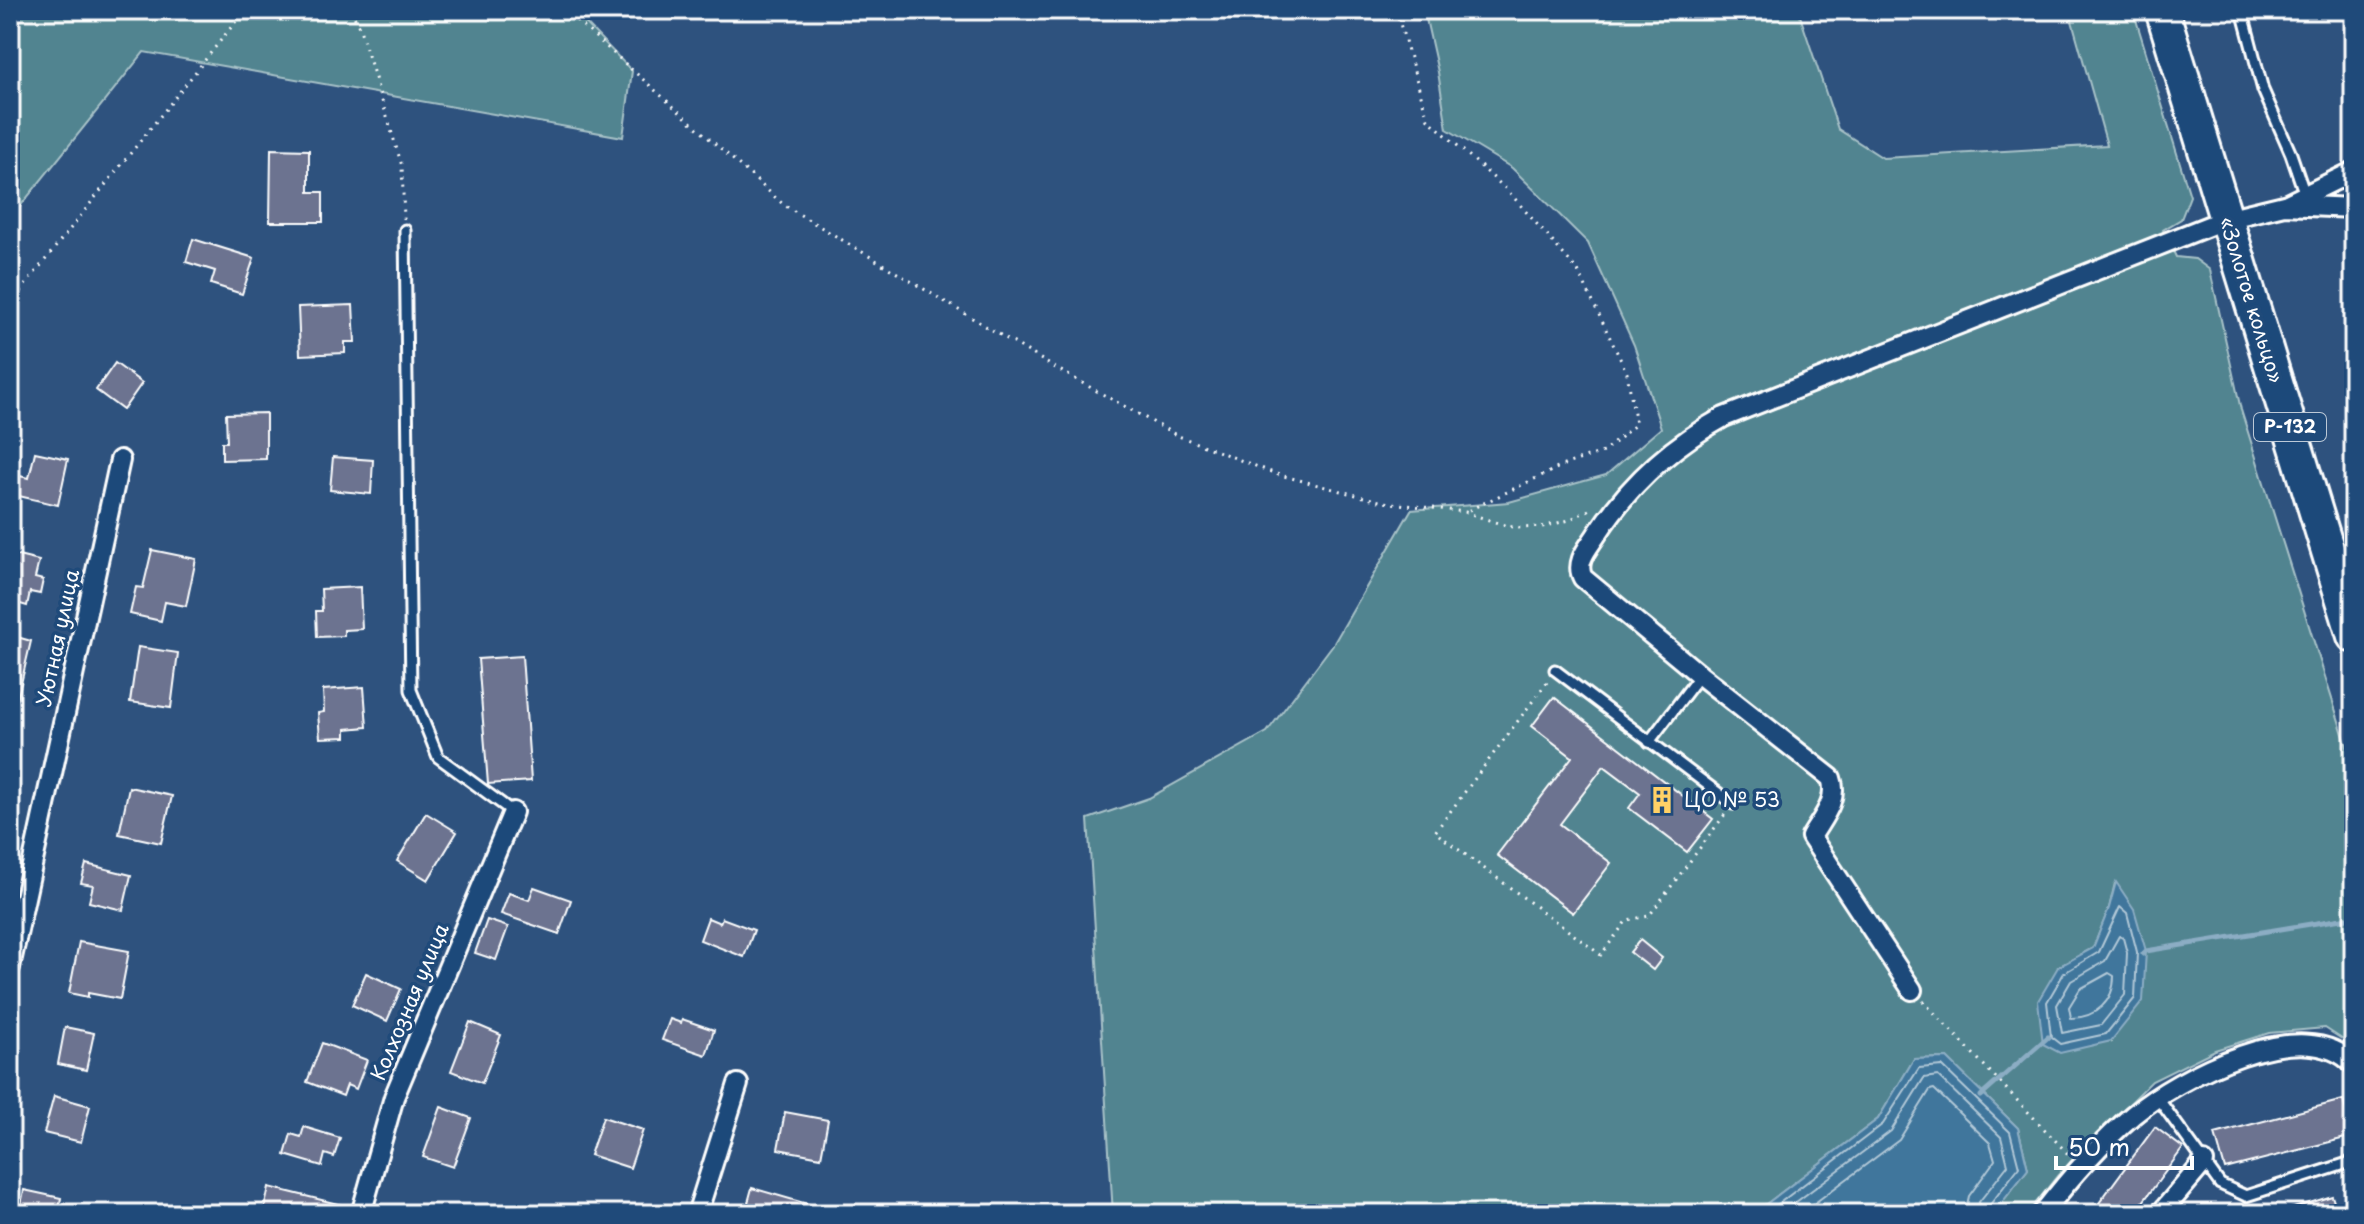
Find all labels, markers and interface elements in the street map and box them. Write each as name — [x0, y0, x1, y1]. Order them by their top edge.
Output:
street label: «Золотое кольцо» — [2212, 213, 2292, 387]
road number: Р-132 — [2254, 413, 2326, 441]
street label: Уютная улица — [28, 566, 86, 709]
place label: ЦО № 53 — [1684, 784, 1780, 814]
building icon: ЦО № 53 — [1647, 785, 1677, 815]
street label: Колхозная улица — [362, 918, 456, 1085]
scale bar — [2056, 1120, 2192, 1170]
text: 50 m — [2068, 1128, 2130, 1164]

